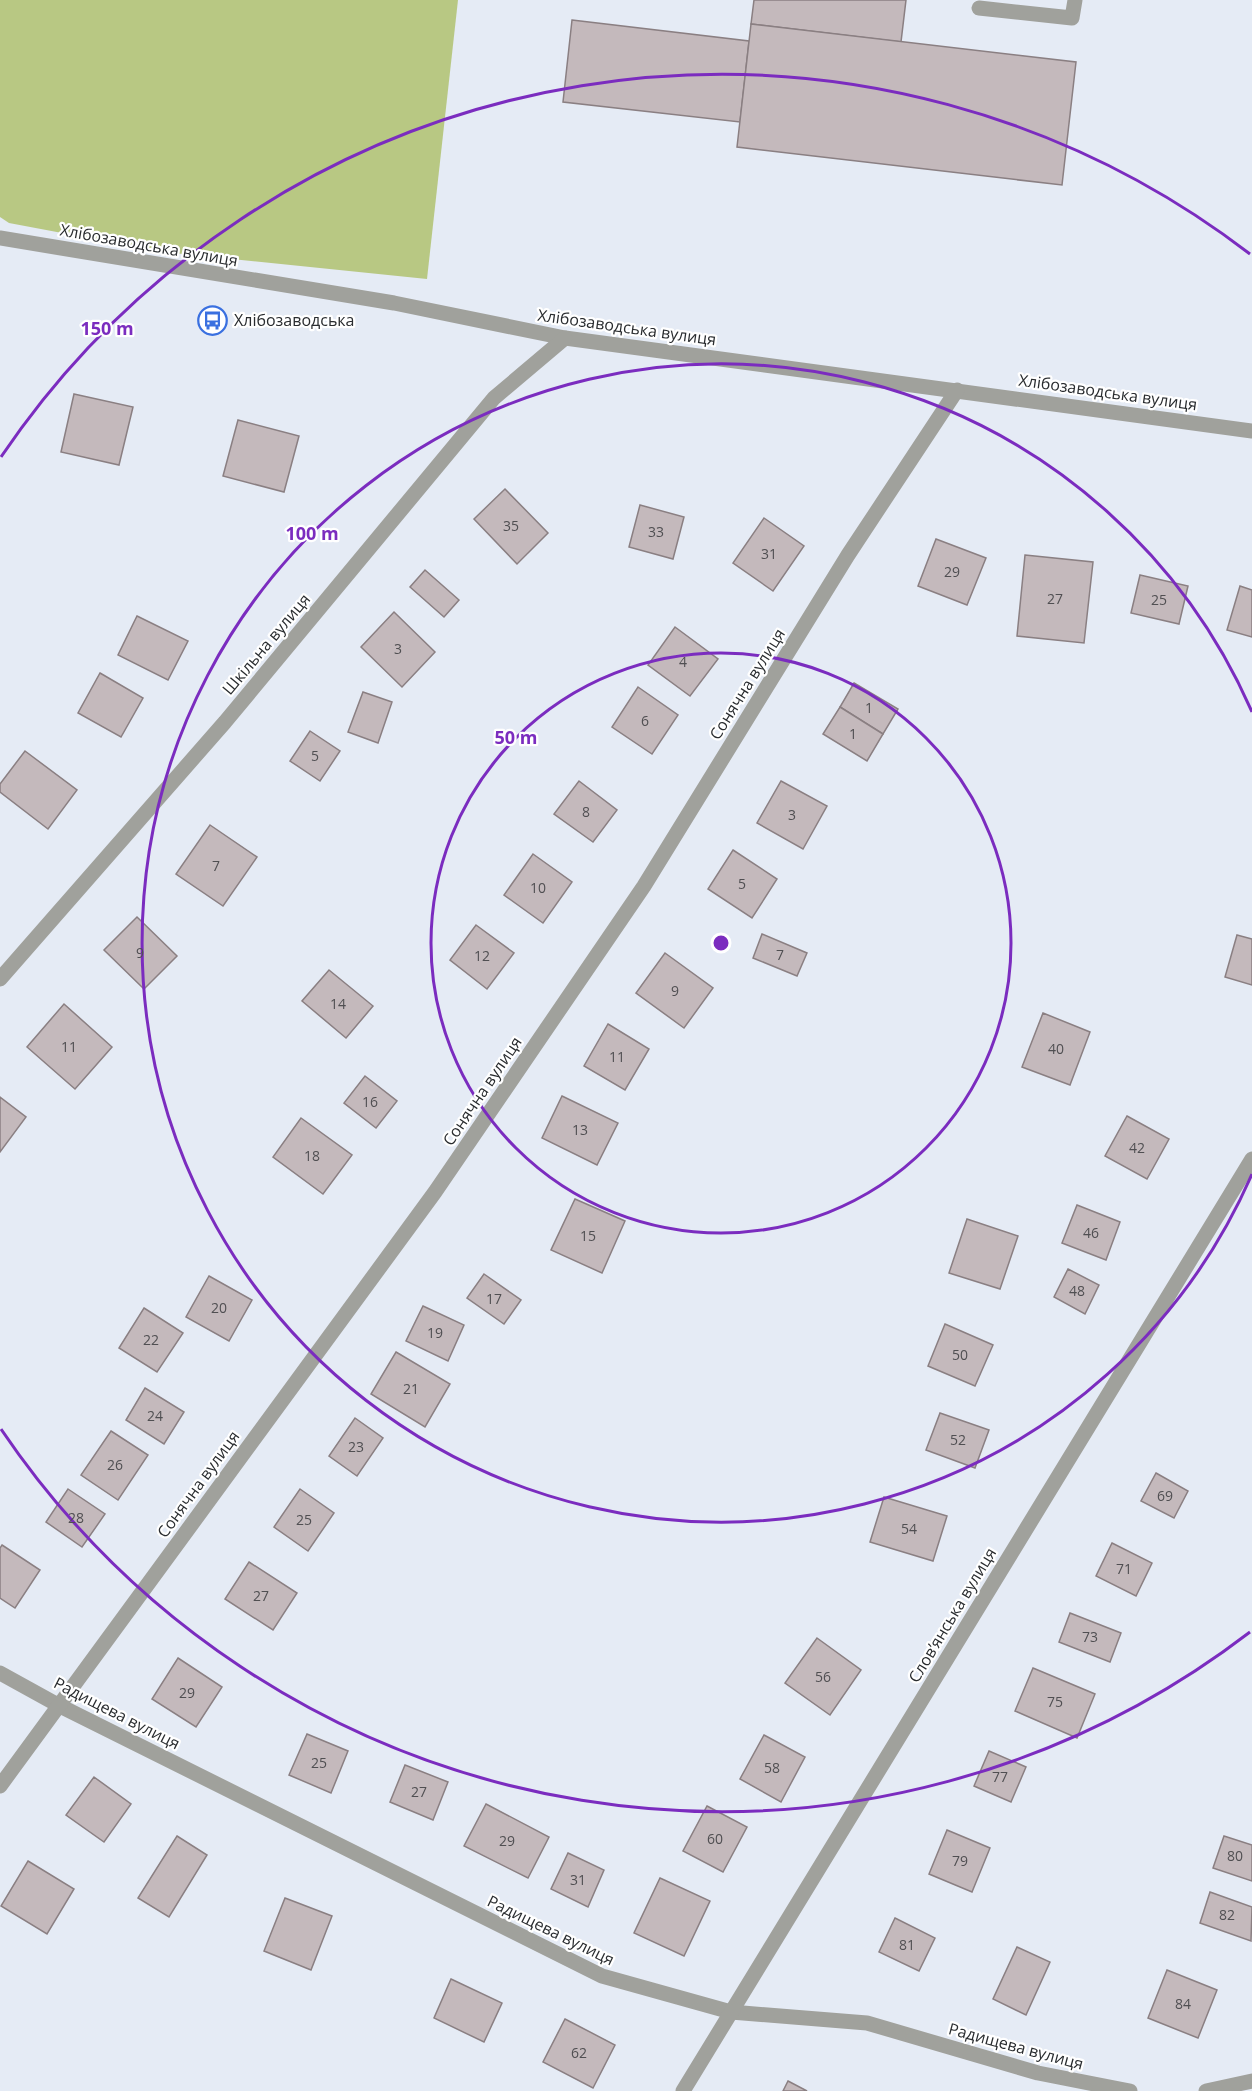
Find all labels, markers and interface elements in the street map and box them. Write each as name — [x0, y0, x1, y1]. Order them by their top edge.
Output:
street label: Хлібозаводська вулиця — [58, 219, 240, 271]
bus stop icon: Хлібозаводська — [197, 304, 229, 336]
street label: Хлібозаводська вулиця — [536, 304, 718, 350]
place label: Хлібозаводська — [234, 309, 354, 331]
text: 150 m — [80, 316, 134, 340]
street label: Хлібозаводська вулиця — [1017, 369, 1199, 415]
house number: 35 — [503, 516, 519, 535]
text: 100 m — [285, 521, 339, 545]
house number: 33 — [648, 522, 664, 541]
house number: 31 — [761, 544, 777, 563]
house number: 29 — [944, 562, 960, 581]
street label: Шкільна вулиця — [217, 589, 315, 699]
house number: 27 — [1047, 589, 1063, 608]
house number: 25 — [1151, 590, 1167, 609]
street label: Сонячна вулиця — [704, 624, 790, 744]
house number: 3 — [394, 639, 402, 658]
house number: 4 — [679, 652, 687, 671]
house number: 1 — [865, 698, 873, 717]
house number: 6 — [641, 711, 649, 730]
house number: 1 — [849, 724, 857, 743]
text: 50 m — [495, 725, 537, 749]
house number: 5 — [311, 746, 319, 765]
house number: 8 — [582, 802, 590, 821]
house number: 3 — [788, 805, 796, 824]
house number: 7 — [212, 856, 220, 875]
house number: 5 — [738, 874, 746, 893]
house number: 10 — [530, 878, 546, 897]
centre of rings — [711, 933, 731, 953]
house number: 9 — [136, 943, 144, 962]
house number: 7 — [776, 945, 784, 964]
house number: 12 — [474, 946, 490, 965]
house number: 9 — [671, 981, 679, 1000]
house number: 14 — [330, 994, 346, 1013]
street label: Сонячна вулиця — [437, 1032, 527, 1150]
house number: 11 — [61, 1037, 77, 1056]
house number: 40 — [1048, 1039, 1064, 1058]
house number: 11 — [609, 1047, 625, 1066]
house number: 16 — [362, 1092, 378, 1111]
house number: 13 — [572, 1120, 588, 1139]
house number: 42 — [1129, 1138, 1145, 1157]
house number: 18 — [304, 1146, 320, 1165]
house number: 46 — [1083, 1223, 1099, 1242]
house number: 15 — [580, 1226, 596, 1245]
house number: 48 — [1069, 1281, 1085, 1300]
house number: 17 — [486, 1289, 502, 1308]
house number: 20 — [211, 1298, 227, 1317]
house number: 19 — [427, 1323, 443, 1342]
house number: 22 — [143, 1330, 159, 1349]
house number: 50 — [952, 1345, 968, 1364]
house number: 21 — [403, 1379, 419, 1398]
house number: 24 — [147, 1406, 163, 1425]
street label: Сонячна вулиця — [152, 1426, 244, 1542]
house number: 52 — [950, 1430, 966, 1449]
house number: 23 — [348, 1437, 364, 1456]
house number: 26 — [107, 1455, 123, 1474]
house number: 69 — [1157, 1486, 1173, 1505]
house number: 28 — [68, 1508, 84, 1527]
house number: 25 — [296, 1510, 312, 1529]
house number: 54 — [901, 1519, 917, 1538]
street label: Слов’янська вулиця — [903, 1544, 1001, 1686]
house number: 71 — [1116, 1559, 1132, 1578]
house number: 27 — [253, 1586, 269, 1605]
house number: 73 — [1082, 1627, 1098, 1646]
house number: 56 — [815, 1667, 831, 1686]
street label: Радищева вулиця — [50, 1672, 184, 1754]
house number: 29 — [179, 1683, 195, 1702]
house number: 75 — [1047, 1692, 1063, 1711]
house number: 25 — [311, 1753, 327, 1772]
house number: 58 — [764, 1758, 780, 1777]
house number: 77 — [992, 1767, 1008, 1786]
house number: 27 — [411, 1782, 427, 1801]
house number: 60 — [707, 1829, 723, 1848]
house number: 29 — [499, 1831, 515, 1850]
house number: 80 — [1227, 1846, 1243, 1865]
house number: 79 — [952, 1851, 968, 1870]
house number: 31 — [570, 1870, 586, 1889]
street label: Радищева вулиця — [484, 1890, 618, 1970]
house number: 82 — [1219, 1905, 1235, 1924]
house number: 81 — [899, 1935, 915, 1954]
house number: 84 — [1175, 1994, 1191, 2013]
street label: Радищева вулиця — [946, 2017, 1086, 2075]
house number: 62 — [571, 2043, 587, 2062]

